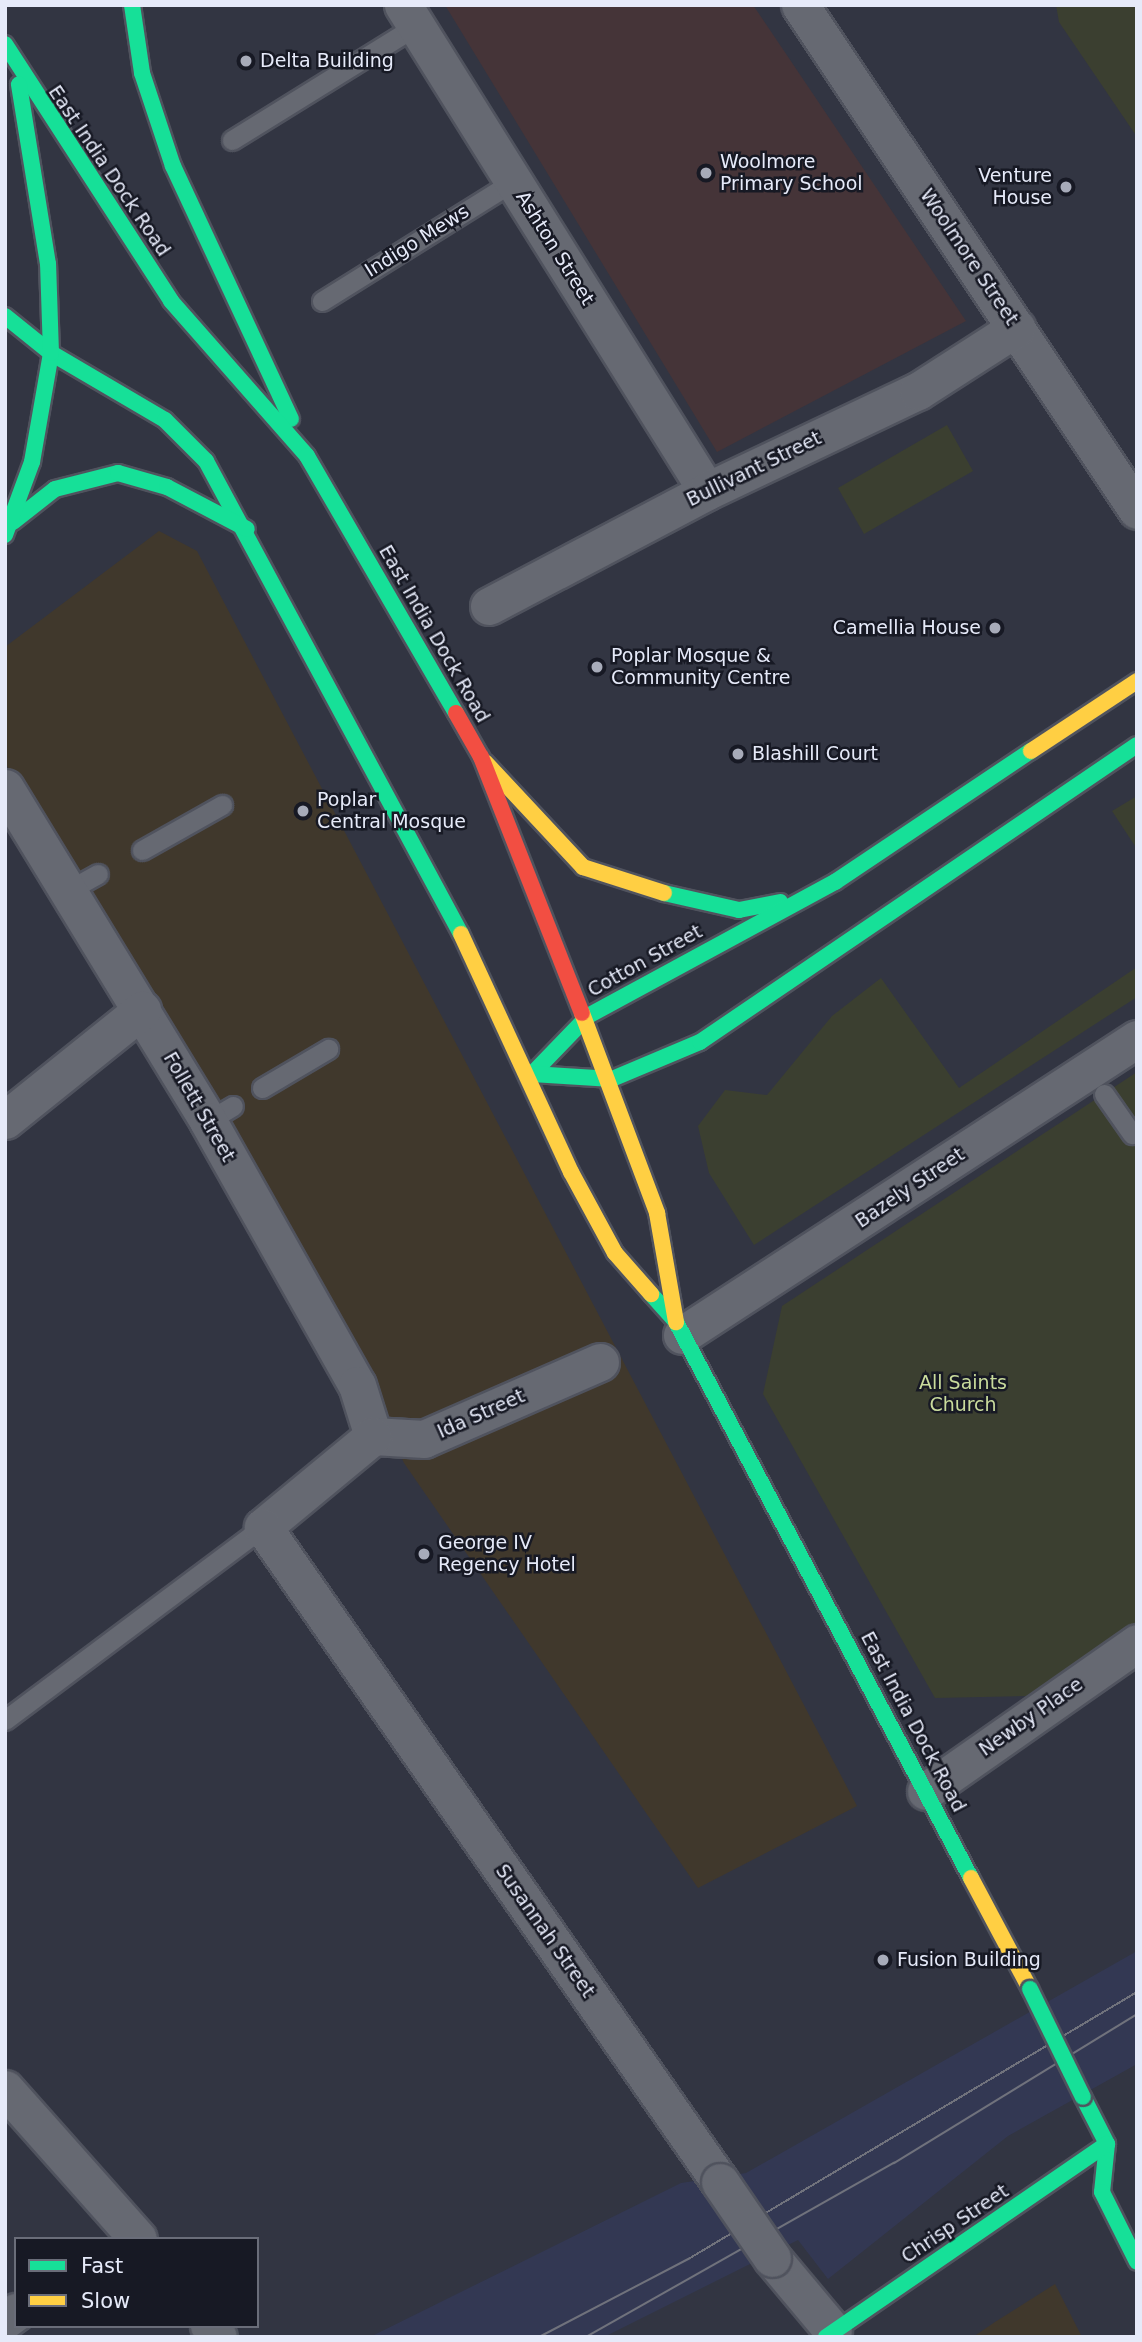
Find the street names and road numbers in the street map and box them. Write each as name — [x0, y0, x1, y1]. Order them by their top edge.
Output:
street label: East India Dock Road — [43, 81, 175, 261]
street label: Woolmore Street — [915, 185, 1023, 329]
street label: Ashton Street — [511, 187, 599, 309]
street label: Indigo Mews — [361, 200, 473, 282]
street label: Bullivant Street — [683, 427, 825, 511]
street label: East India Dock Road — [374, 541, 494, 727]
street label: Cotton Street — [584, 920, 706, 1002]
street label: Follett Street — [158, 1048, 240, 1166]
street label: Bazely Street — [851, 1143, 969, 1233]
street label: Ida Street — [434, 1385, 528, 1443]
street label: East India Dock Road — [856, 1628, 970, 1816]
street label: Newby Place — [975, 1673, 1087, 1761]
street label: Susannah Street — [491, 1860, 599, 2002]
street label: Chrisp Street — [897, 2180, 1013, 2268]

